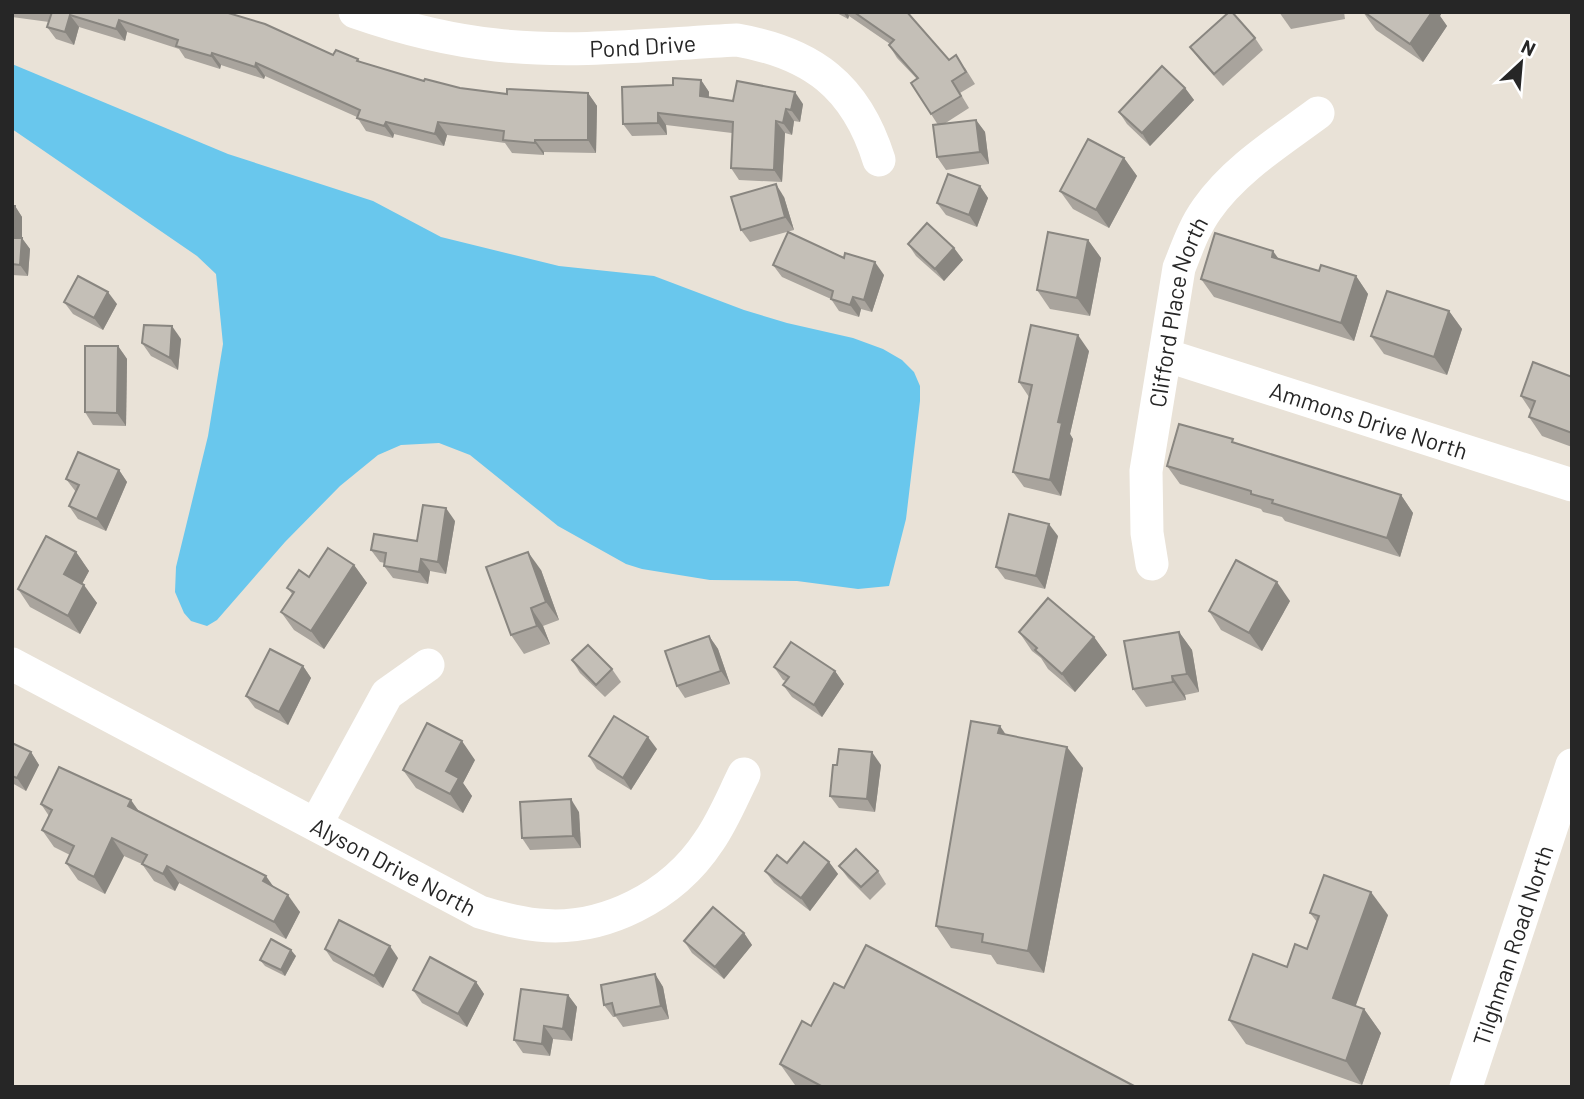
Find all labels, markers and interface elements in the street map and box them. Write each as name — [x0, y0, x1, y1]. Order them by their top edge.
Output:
street label: Pond Drive — [589, 28, 697, 62]
north arrow — [1486, 28, 1556, 98]
text: N — [1518, 34, 1539, 60]
street label: Clifford Place North — [1143, 211, 1213, 409]
street label: Ammons Drive North — [1266, 375, 1471, 465]
street label: Alyson Drive North — [306, 811, 481, 922]
street label: Tilghman Road North — [1467, 842, 1559, 1049]

